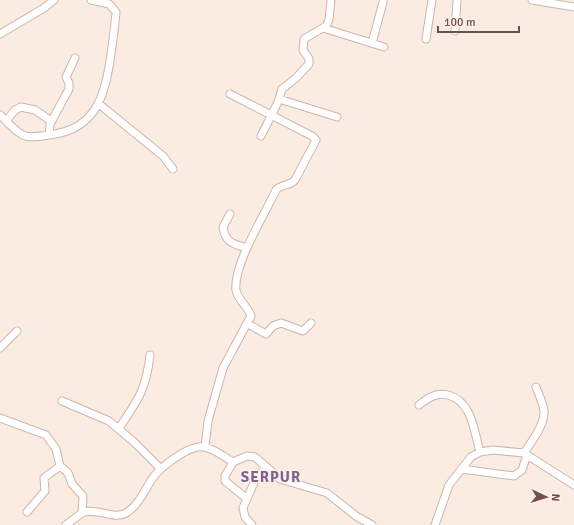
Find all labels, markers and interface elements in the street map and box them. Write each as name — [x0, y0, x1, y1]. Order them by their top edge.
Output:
scale bar — [438, 8, 519, 34]
text: 100 m — [444, 15, 476, 30]
district label: SERPUR — [241, 468, 301, 486]
north arrow — [526, 477, 566, 517]
text: N — [549, 493, 562, 502]

